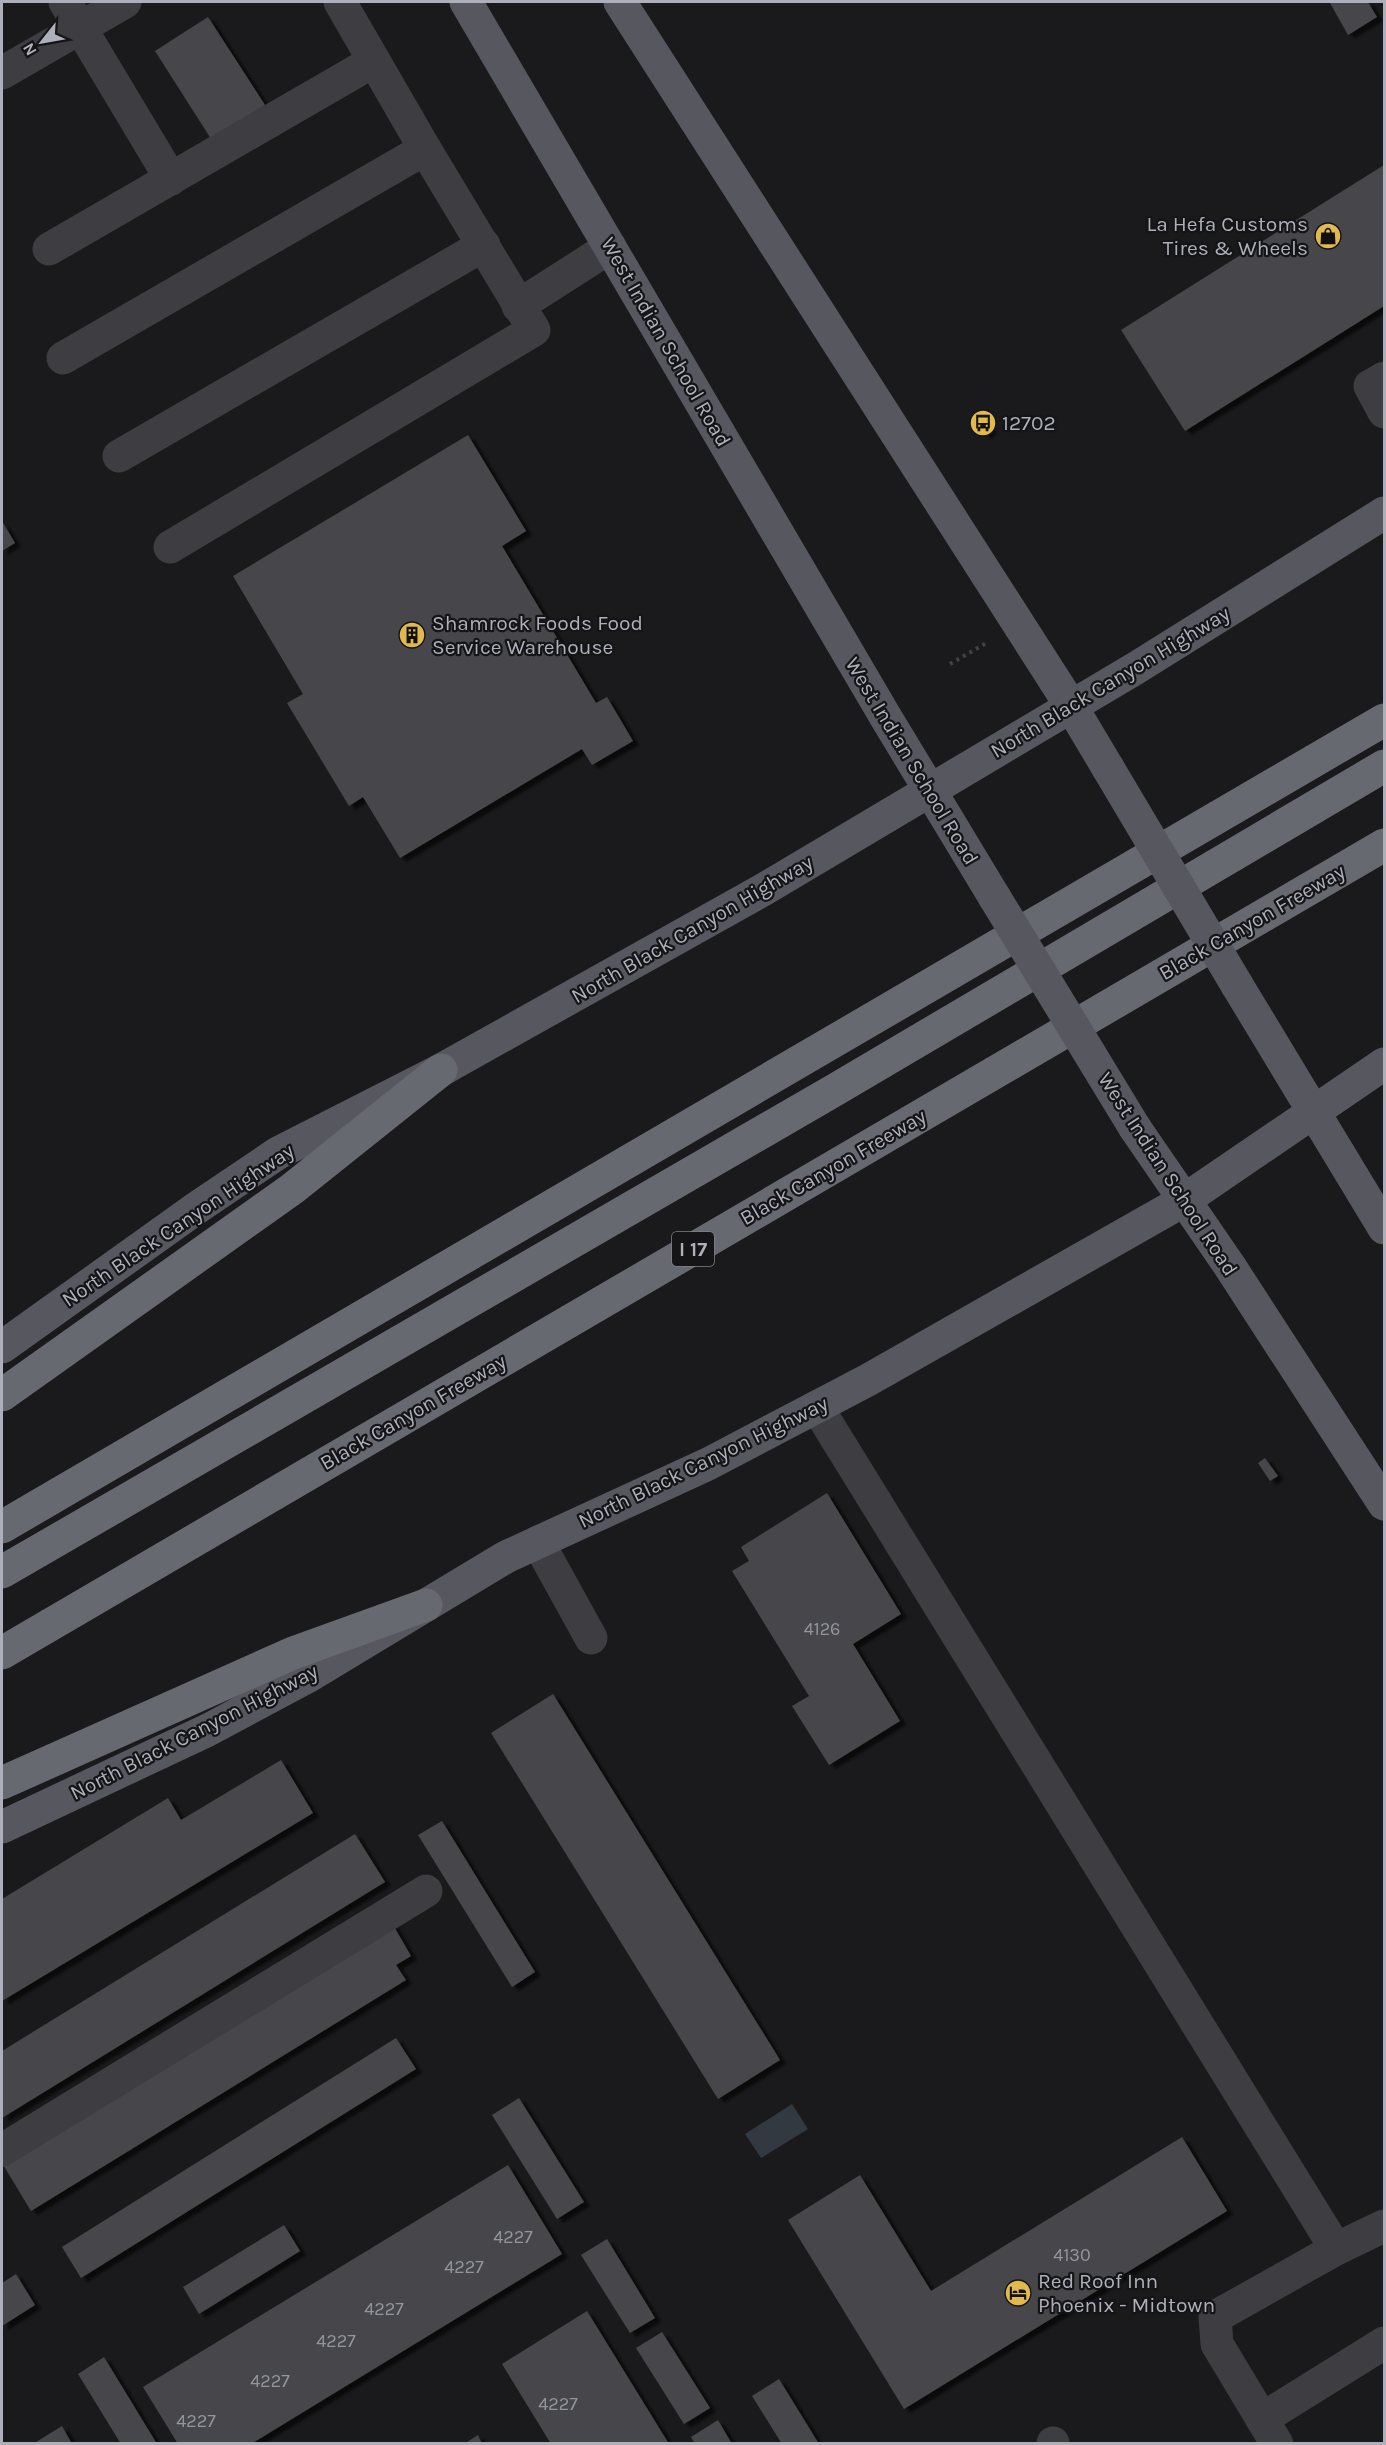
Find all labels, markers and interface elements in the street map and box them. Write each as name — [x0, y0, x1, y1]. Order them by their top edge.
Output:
north arrow — [12, 12, 72, 72]
text: N — [18, 40, 41, 59]
place label: La Hefa Customs Tires & Wheels — [1146, 212, 1308, 260]
shop icon: La Hefa Customs Tires & Wheels — [1313, 221, 1343, 251]
street label: West Indian School Road — [596, 233, 736, 451]
bus stop icon: 12702 — [968, 408, 998, 438]
place label: 12702 — [1002, 411, 1056, 435]
street label: North Black Canyon Highway — [986, 601, 1234, 763]
place label: Shamrock Foods Food Service Warehouse — [432, 611, 643, 659]
building icon: Shamrock Foods Food Service Warehouse — [397, 620, 427, 650]
street label: West Indian School Road — [841, 653, 983, 869]
street label: North Black Canyon Highway — [567, 850, 817, 1008]
street label: Black Canyon Freeway — [1155, 859, 1350, 985]
street label: West Indian School Road — [1093, 1068, 1243, 1280]
street label: Black Canyon Freeway — [736, 1104, 931, 1230]
street label: North Black Canyon Highway — [57, 1138, 299, 1312]
road number: I 17 — [672, 1232, 714, 1266]
street label: Black Canyon Freeway — [316, 1349, 511, 1475]
street label: North Black Canyon Highway — [574, 1391, 832, 1533]
house number: 4126 — [804, 1618, 840, 1640]
street label: North Black Canyon Highway — [66, 1659, 322, 1805]
house number: 4227 — [493, 2226, 533, 2248]
house number: 4130 — [1053, 2244, 1091, 2266]
house number: 4227 — [444, 2256, 484, 2278]
place label: Red Roof Inn Phoenix - Midtown — [1038, 2269, 1215, 2317]
hotel icon: Red Roof Inn Phoenix - Midtown — [1003, 2278, 1033, 2308]
house number: 4227 — [364, 2298, 404, 2320]
house number: 4227 — [316, 2330, 356, 2352]
house number: 4227 — [250, 2370, 290, 2392]
house number: 4227 — [538, 2393, 578, 2415]
house number: 4227 — [176, 2410, 216, 2432]

